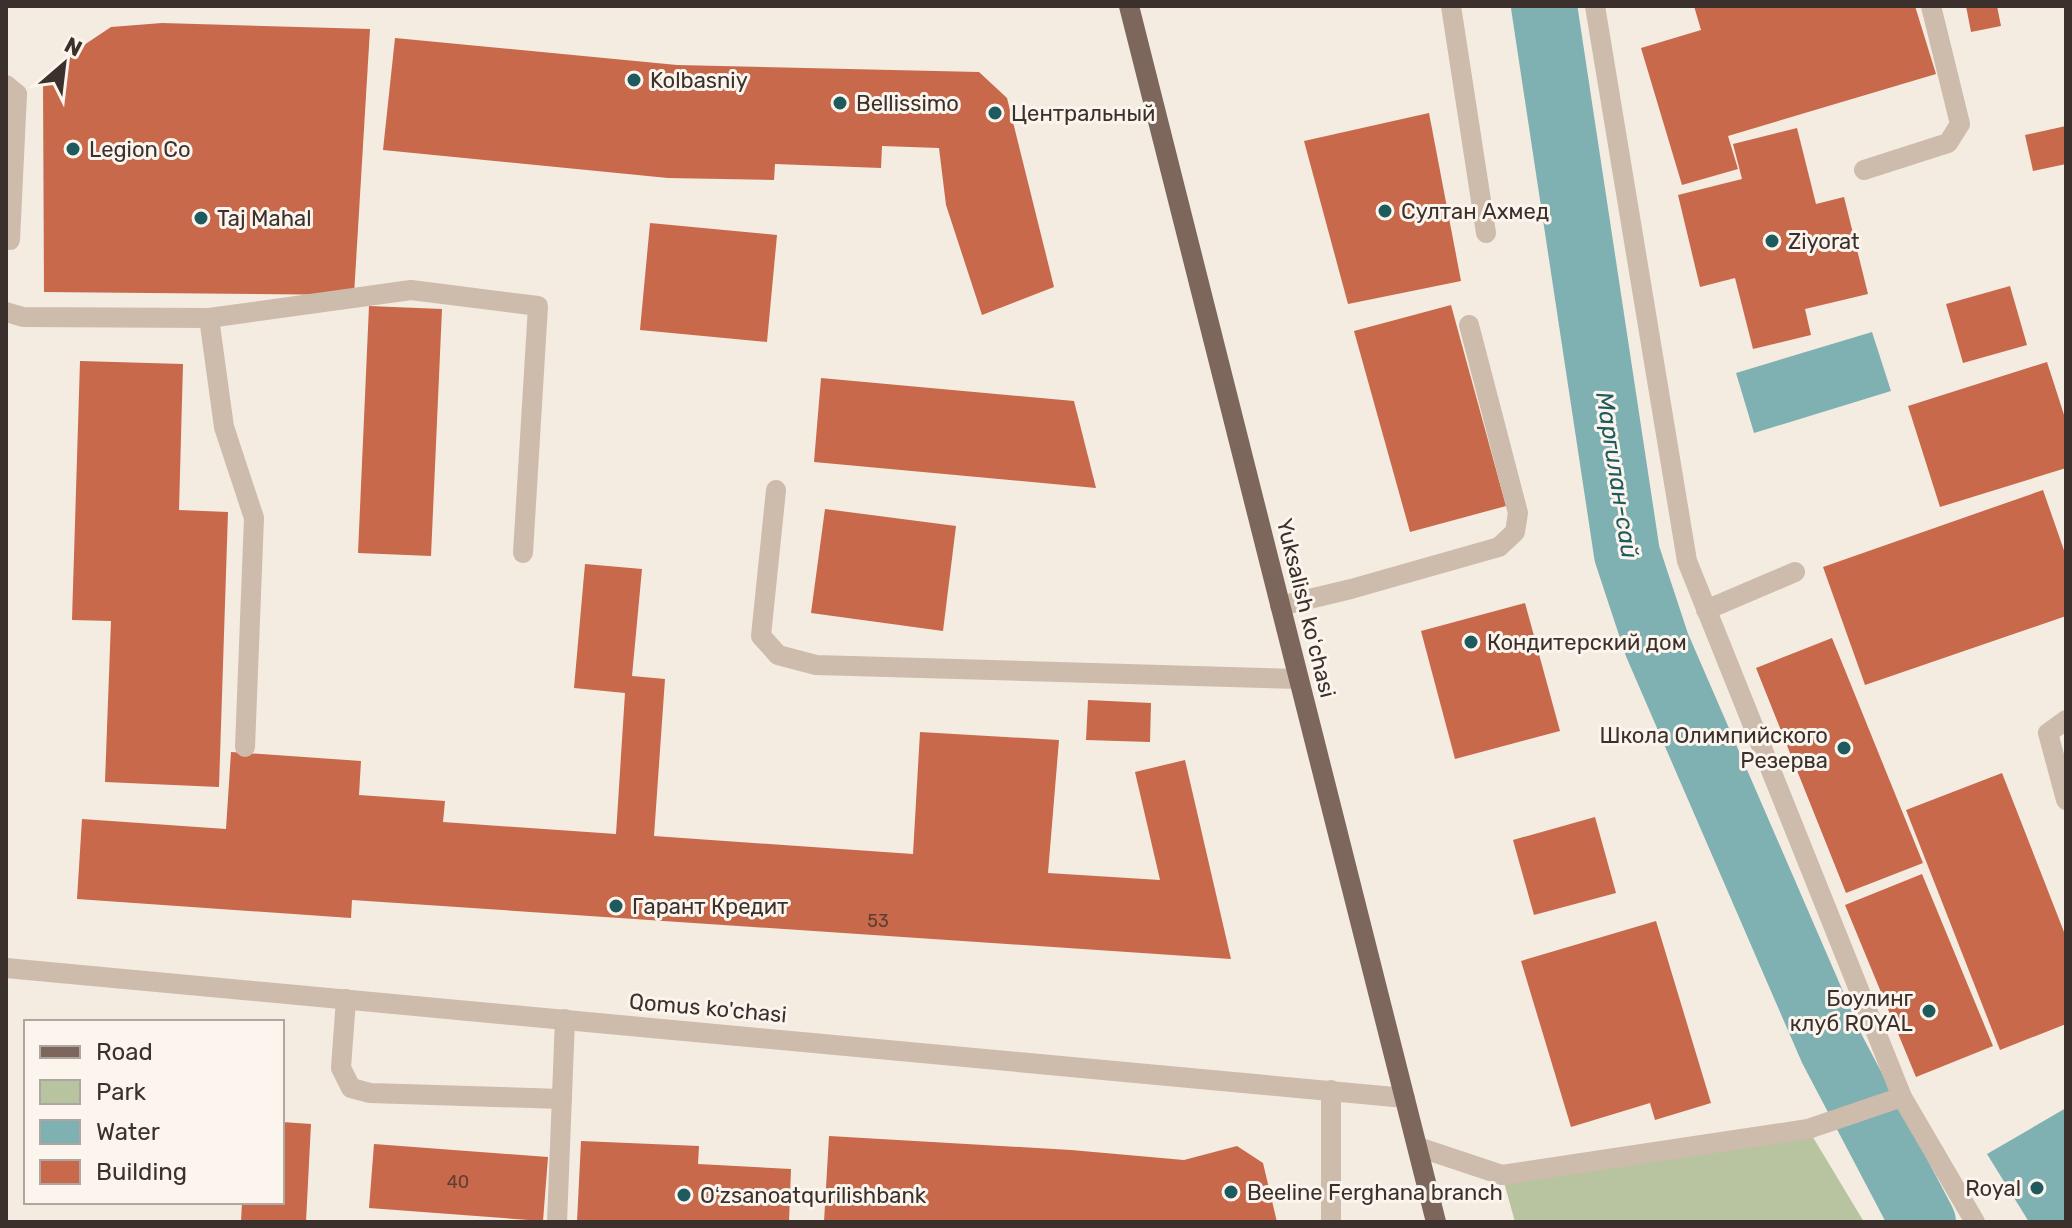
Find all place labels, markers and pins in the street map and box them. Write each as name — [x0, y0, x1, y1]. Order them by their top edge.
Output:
place label: Kolbasniy — [650, 67, 748, 94]
marker: Kolbasniy — [625, 71, 643, 89]
place label: Bellissimo — [856, 90, 959, 117]
marker: Bellissimo — [831, 94, 849, 112]
place label: Центральный — [1011, 100, 1155, 127]
marker: Центральный — [986, 104, 1004, 122]
place label: Legion Co — [89, 136, 191, 163]
marker: Legion Co — [64, 140, 82, 158]
place label: Султан Ахмед — [1401, 198, 1549, 225]
marker: Султан Ахмед — [1376, 202, 1394, 220]
place label: Taj Mahal — [217, 205, 312, 232]
marker: Taj Mahal — [192, 209, 210, 227]
place label: Ziyorat — [1788, 228, 1860, 255]
marker: Ziyorat — [1763, 232, 1781, 250]
place label: Кондитерский дом — [1487, 629, 1687, 656]
marker: Кондитерский дом — [1462, 633, 1480, 651]
place label: Школа Олимпийского Резерва — [1599, 722, 1828, 774]
marker: Школа Олимпийского Резерва — [1835, 739, 1853, 757]
place label: Гарант Кредит — [632, 893, 788, 920]
marker: Гарант Кредит — [607, 897, 625, 915]
place label: Боулинг клуб ROYAL — [1790, 985, 1914, 1037]
marker: Боулинг клуб ROYAL — [1920, 1002, 1938, 1020]
place label: Royal — [1965, 1175, 2021, 1202]
place label: Beeline Ferghana branch — [1247, 1179, 1503, 1206]
marker: Royal — [2028, 1179, 2046, 1197]
place label: Oʻzsanoatqurilishbank — [700, 1182, 927, 1209]
marker: Beeline Ferghana branch — [1222, 1183, 1240, 1201]
marker: Oʻzsanoatqurilishbank — [675, 1186, 693, 1204]

